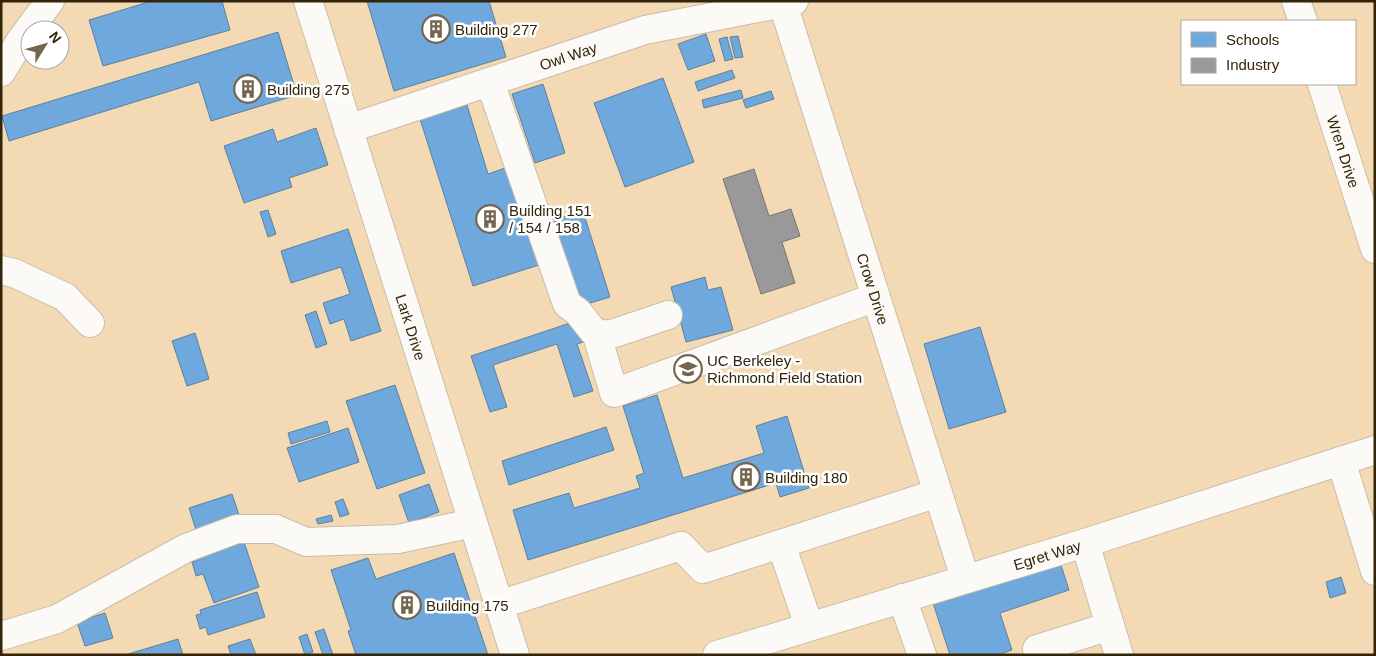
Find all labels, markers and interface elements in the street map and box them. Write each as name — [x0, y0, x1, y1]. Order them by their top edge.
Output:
building icon: Building 277 — [421, 14, 451, 44]
north arrow — [20, 20, 70, 70]
legend — [1181, 20, 1356, 85]
place label: Building 277 — [455, 21, 538, 38]
text: N — [46, 28, 65, 46]
text: Schools — [1226, 31, 1279, 48]
street label: Owl Way — [537, 38, 599, 73]
text: Industry — [1226, 56, 1280, 73]
building icon: Building 275 — [233, 74, 263, 104]
place label: Building 275 — [267, 81, 350, 98]
street label: Wren Drive — [1324, 113, 1363, 190]
place label: Building 151 / 154 / 158 — [509, 202, 592, 236]
building icon: Building 151 / 154 / 158 — [475, 204, 505, 234]
street label: Crow Drive — [854, 251, 893, 327]
street label: Lark Drive — [393, 292, 430, 362]
place label: UC Berkeley - Richmond Field Station — [707, 352, 862, 386]
school or university icon: UC Berkeley - Richmond Field Station — [673, 354, 703, 384]
building icon: Building 180 — [731, 462, 761, 492]
place label: Building 180 — [765, 469, 848, 486]
street label: Egret Way — [1011, 536, 1083, 573]
building icon: Building 175 — [392, 590, 422, 620]
place label: Building 175 — [426, 597, 509, 614]

